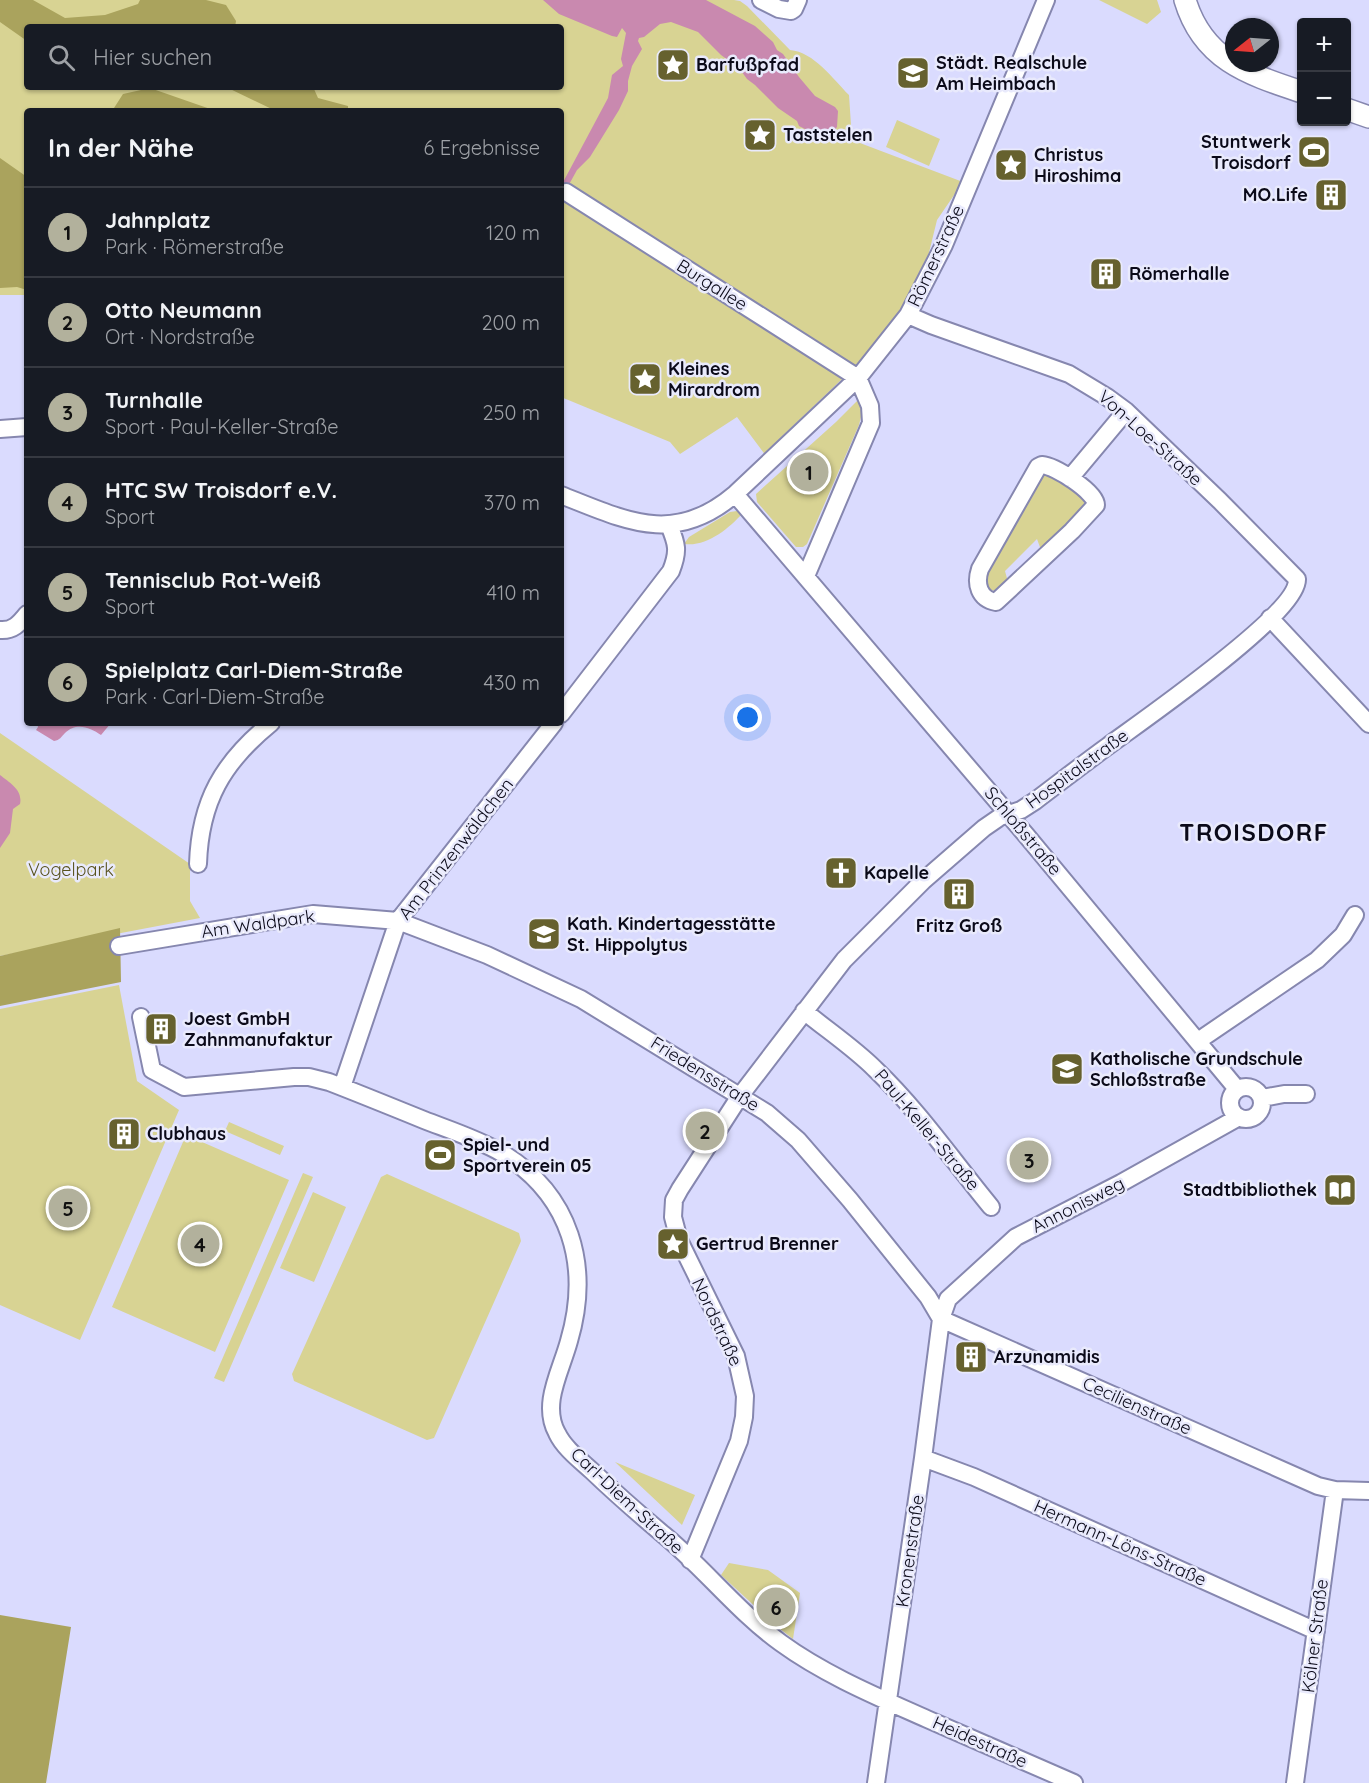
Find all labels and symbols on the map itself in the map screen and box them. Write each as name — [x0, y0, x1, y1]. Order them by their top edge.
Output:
north arrow — [1225, 18, 1279, 72]
place icon: Barfußpfad — [655, 47, 691, 83]
place label: Städt. Realschule Am Heimbach — [936, 51, 1087, 95]
place label: Barfußpfad — [696, 53, 799, 76]
school or university icon: Städt. Realschule Am Heimbach — [895, 55, 931, 91]
place icon: Taststelen — [742, 117, 778, 153]
place label: Taststelen — [783, 123, 873, 146]
place label: Stuntwerk Troisdorf — [1201, 130, 1291, 174]
sports icon: Stuntwerk Troisdorf — [1296, 134, 1332, 170]
place label: Christus Hiroshima — [1034, 143, 1121, 187]
place icon: Christus Hiroshima — [993, 147, 1029, 183]
building icon: MO.Life — [1313, 177, 1349, 213]
place label: MO.Life — [1243, 183, 1308, 206]
street label: Römerstraße — [902, 201, 969, 310]
street label: Burgallee — [673, 254, 752, 315]
building icon: Römerhalle — [1088, 256, 1124, 292]
place label: Römerhalle — [1129, 262, 1230, 285]
place label: Kleines Mirardrom — [668, 357, 760, 401]
place icon: Kleines Mirardrom — [627, 361, 663, 397]
street label: Von-Loe-Straße — [1093, 385, 1207, 490]
pin: 1 — [790, 450, 828, 494]
your location — [733, 703, 762, 732]
street label: Hospitalstraße — [1021, 724, 1133, 814]
street label: Am Prinzenwäldchen — [393, 773, 518, 924]
street label: Schloßstraße — [980, 782, 1067, 880]
district label: TROISDORF — [1179, 817, 1329, 847]
church icon: Kapelle — [823, 855, 859, 891]
park label: Vogelpark — [28, 858, 114, 881]
place label: Kapelle — [864, 861, 929, 884]
building icon: Fritz Groß — [941, 876, 977, 912]
street label: Am Waldpark — [200, 904, 316, 943]
place label: Kath. Kindertagesstätte St. Hippolytus — [567, 912, 776, 956]
place label: Fritz Groß — [916, 914, 1002, 937]
school or university icon: Kath. Kindertagesstätte St. Hippolytus — [526, 916, 562, 952]
place label: Joest GmbH Zahnmanufaktur — [184, 1007, 333, 1051]
building icon: Joest GmbH Zahnmanufaktur — [143, 1011, 179, 1047]
street label: Friedensstraße — [647, 1031, 764, 1116]
place label: Katholische Grundschule Schloßstraße — [1090, 1047, 1303, 1091]
school or university icon: Katholische Grundschule Schloßstraße — [1049, 1051, 1085, 1087]
street label: Paul-Keller-Straße — [870, 1064, 985, 1195]
pin: 2 — [686, 1108, 724, 1154]
building icon: Clubhaus — [106, 1116, 142, 1152]
place label: Clubhaus — [147, 1122, 226, 1145]
place label: Spiel- und Sportverein 05 — [463, 1133, 592, 1177]
sports icon: Spiel- und Sportverein 05 — [422, 1137, 458, 1173]
pin: 3 — [1010, 1138, 1048, 1182]
street label: Annonisweg — [1028, 1171, 1128, 1238]
library icon: Stadtbibliothek — [1322, 1172, 1358, 1208]
place label: Stadtbibliothek — [1183, 1178, 1317, 1201]
pin: 5 — [48, 1186, 88, 1230]
pin: 4 — [180, 1222, 220, 1266]
place icon: Gertrud Brenner — [655, 1226, 691, 1262]
place label: Gertrud Brenner — [696, 1232, 839, 1255]
street label: Nordstraße — [687, 1274, 748, 1370]
building icon: Arzunamidis — [953, 1339, 989, 1375]
place label: Arzunamidis — [994, 1345, 1100, 1368]
street label: Cecilienstraße — [1079, 1371, 1195, 1440]
street label: Carl-Diem-Straße — [566, 1442, 689, 1559]
street label: Kronenstraße — [890, 1493, 929, 1609]
street label: Hermann-Löns-Straße — [1030, 1494, 1210, 1591]
street label: Kölner Straße — [1296, 1578, 1333, 1694]
pin: 6 — [756, 1584, 796, 1630]
street label: Heidestraße — [929, 1710, 1031, 1773]

